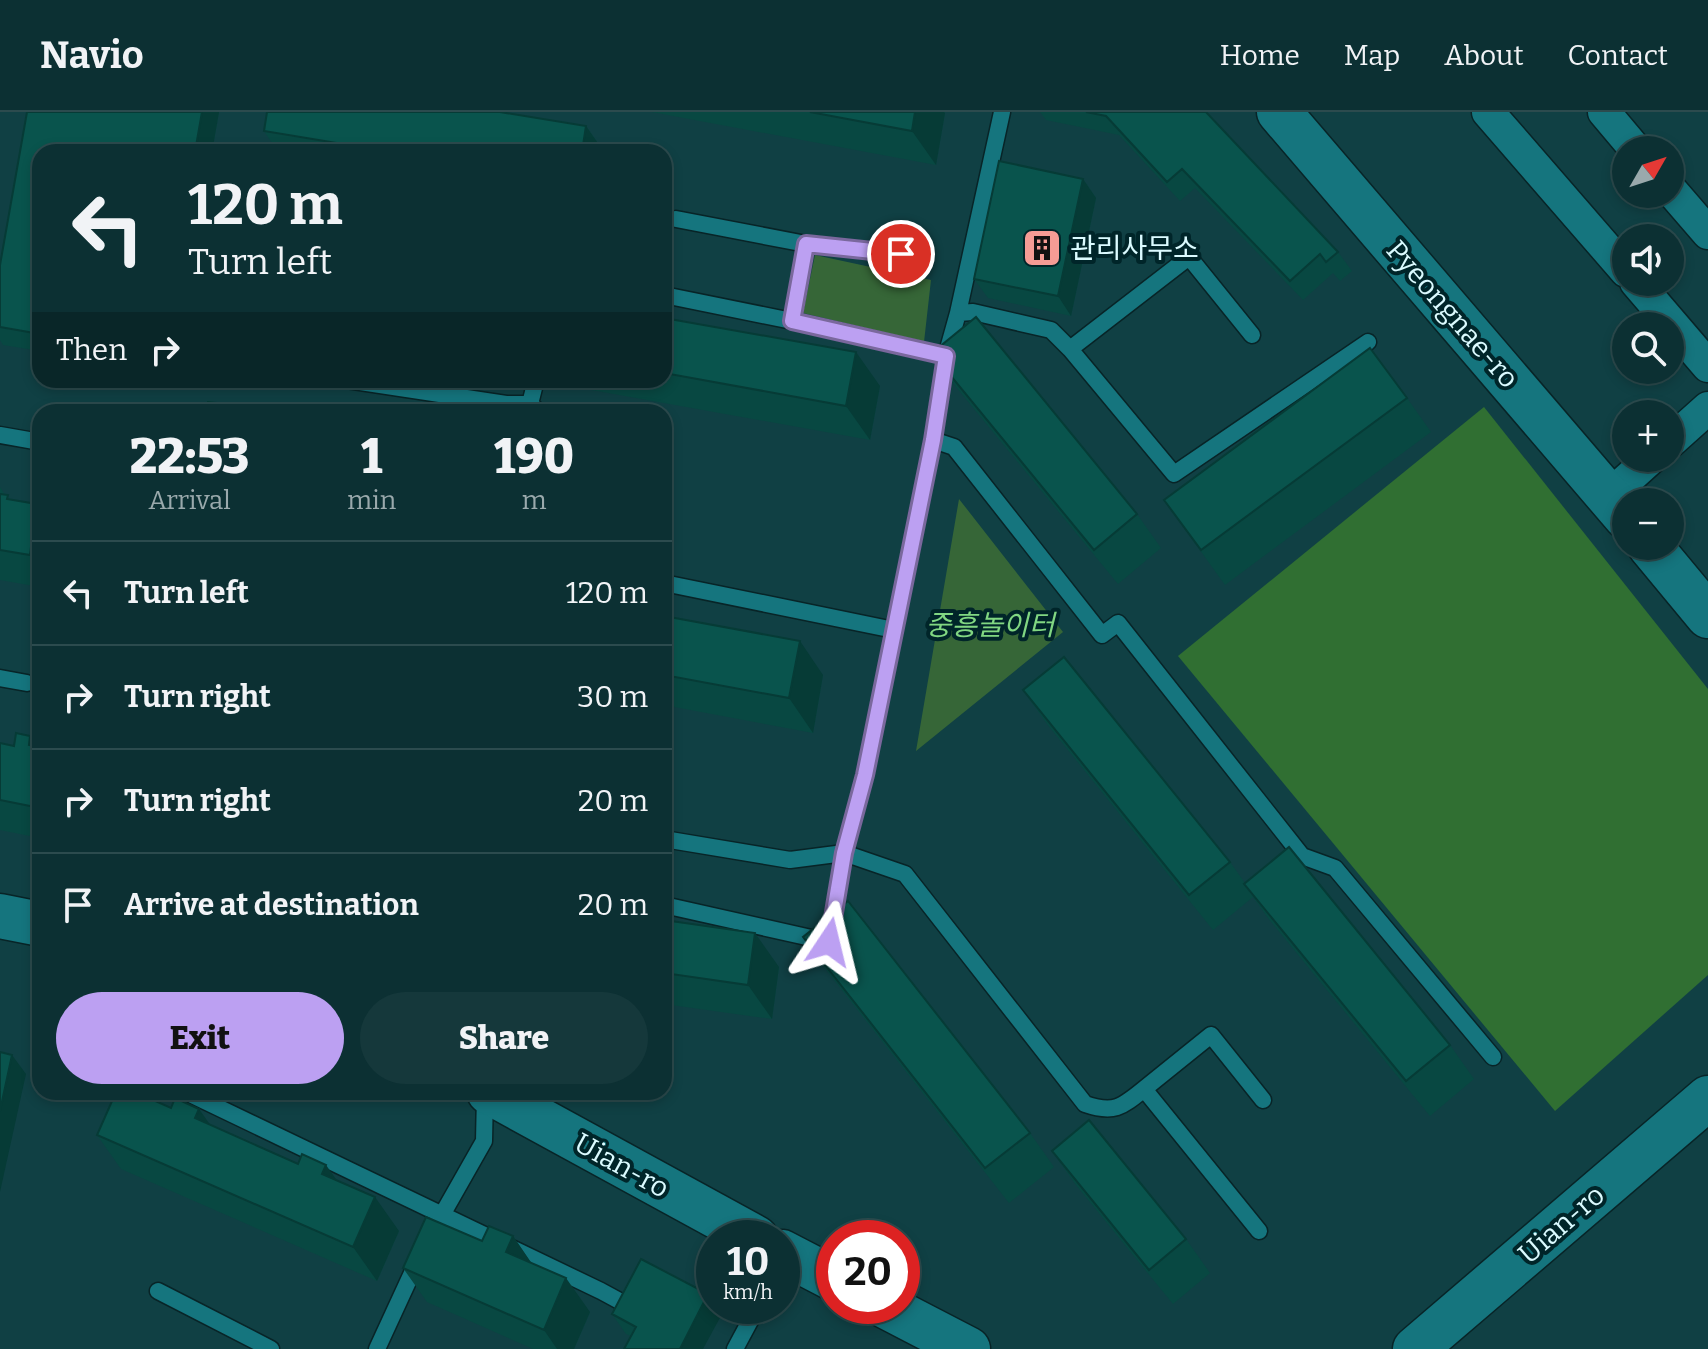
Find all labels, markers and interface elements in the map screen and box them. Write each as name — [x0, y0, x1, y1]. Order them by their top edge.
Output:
text: Navio — [40, 32, 144, 78]
text: Home — [1220, 39, 1300, 72]
text: Map — [1344, 39, 1400, 72]
text: About — [1444, 39, 1524, 72]
text: Contact — [1568, 39, 1668, 72]
north arrow — [1612, 136, 1684, 208]
map controls — [1612, 136, 1684, 560]
text: 120 m — [188, 172, 343, 239]
icon: left — [56, 176, 160, 280]
pin — [867, 220, 935, 288]
button: sound — [1612, 224, 1684, 296]
building icon: 관리사무소 — [1021, 227, 1063, 269]
icon: arrive — [879, 232, 923, 276]
place label: 관리사무소 — [1070, 232, 1199, 265]
street label: Pyeongnae-ro — [1380, 234, 1525, 395]
text: Turn left — [188, 240, 332, 284]
button: search — [1612, 312, 1684, 384]
icon: right — [143, 328, 187, 372]
text: Then — [56, 332, 127, 368]
button: + — [1612, 400, 1684, 472]
text: 22:53 — [130, 428, 249, 486]
text: 1 — [361, 428, 382, 486]
text: 190 — [494, 428, 574, 486]
text: Arrival — [148, 485, 231, 516]
text: min — [347, 485, 396, 516]
text: m — [522, 485, 547, 516]
button: − — [1612, 488, 1684, 560]
icon: left — [56, 571, 100, 615]
text: Turn left — [124, 575, 249, 611]
text: 120 m — [566, 575, 648, 611]
park label: 중흥놀이터 — [926, 609, 1058, 642]
icon: right — [56, 675, 100, 719]
text: Turn right — [124, 679, 271, 715]
text: 30 m — [577, 679, 648, 715]
icon: right — [56, 779, 100, 823]
text: Turn right — [124, 783, 271, 819]
text: 20 m — [578, 783, 648, 819]
icon: arrive — [56, 883, 100, 927]
text: Arrive at destination — [124, 887, 419, 923]
text: 20 m — [578, 887, 648, 923]
position arrow — [787, 900, 871, 984]
button: Exit — [56, 992, 344, 1084]
button: Share — [360, 992, 648, 1084]
street label: Uian-ro — [569, 1126, 675, 1205]
street label: Uian-ro — [1512, 1178, 1611, 1270]
speed limit sign: 20 — [816, 1220, 920, 1324]
text: 10 — [727, 1238, 769, 1286]
text: km/h — [723, 1280, 773, 1304]

